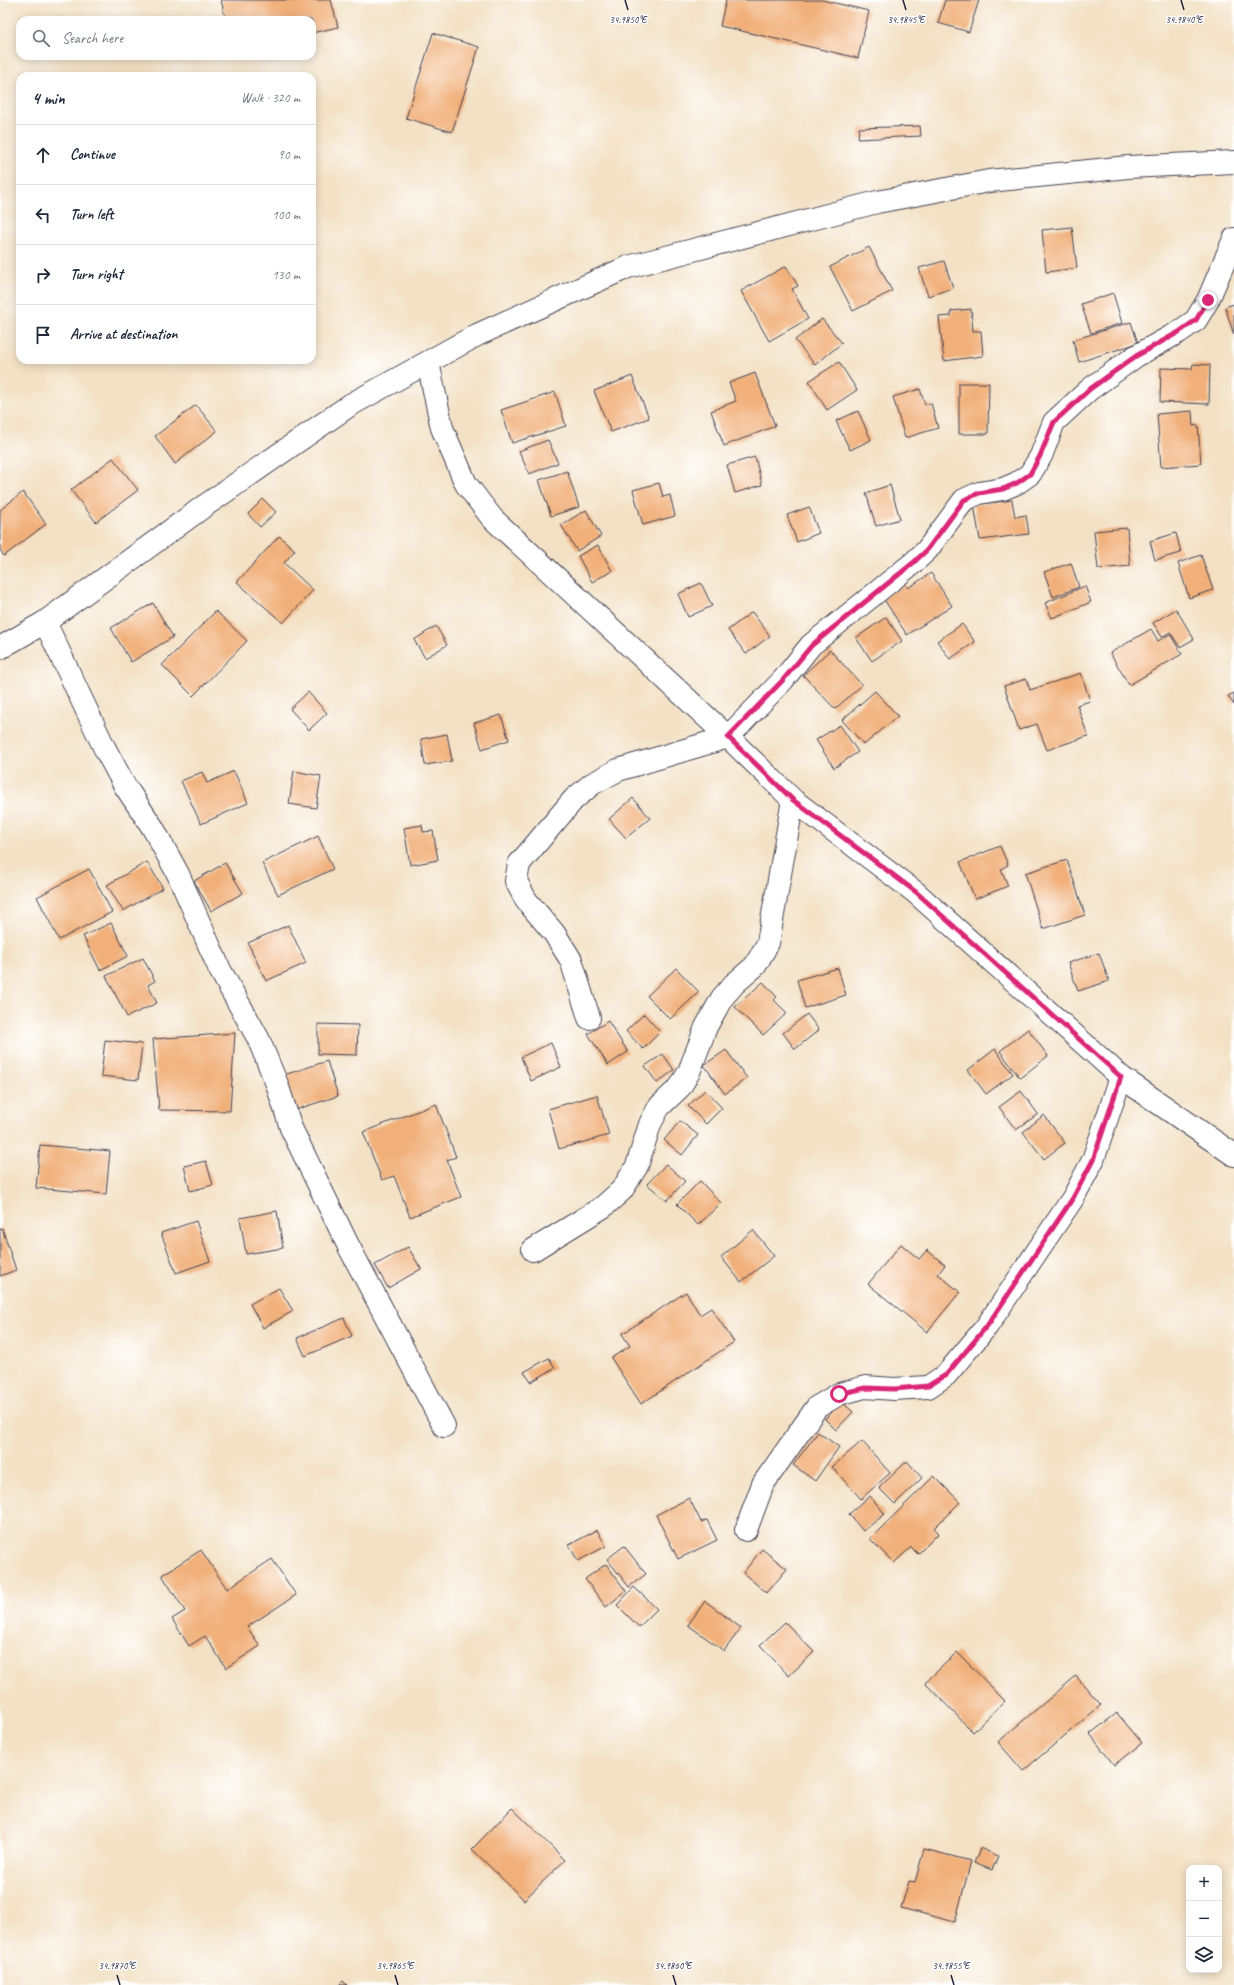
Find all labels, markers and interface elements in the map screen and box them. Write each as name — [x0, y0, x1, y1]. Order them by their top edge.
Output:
text: 34.9850°E — [609, 13, 648, 26]
text: 34.9845°E — [887, 13, 926, 26]
text: 34.9840°E — [1165, 13, 1204, 26]
search box — [16, 16, 316, 60]
icon: search — [30, 27, 52, 49]
text: Search here — [62, 29, 123, 48]
text: 4 min — [32, 88, 65, 109]
text: Walk · 320 m — [241, 90, 300, 106]
icon: ahead — [32, 144, 54, 166]
text: Continue — [70, 145, 115, 164]
text: 90 m — [278, 147, 300, 163]
icon: left — [32, 204, 54, 226]
text: Turn left — [70, 205, 113, 224]
text: 100 m — [272, 207, 300, 223]
icon: right — [32, 264, 54, 286]
text: Turn right — [70, 265, 123, 284]
text: 130 m — [272, 267, 300, 283]
route end — [1199, 291, 1217, 309]
icon: arrive — [32, 324, 54, 346]
text: Arrive at destination — [70, 325, 177, 344]
route start — [830, 1385, 848, 1403]
map controls — [1186, 1865, 1222, 1973]
button: + — [1186, 1865, 1222, 1901]
button: − — [1186, 1901, 1222, 1937]
button: layers — [1186, 1937, 1222, 1973]
text: 34.9870°E — [98, 1959, 137, 1972]
text: 34.9865°E — [376, 1959, 415, 1972]
text: 34.9860°E — [654, 1959, 693, 1972]
text: 34.9855°E — [932, 1959, 971, 1972]

